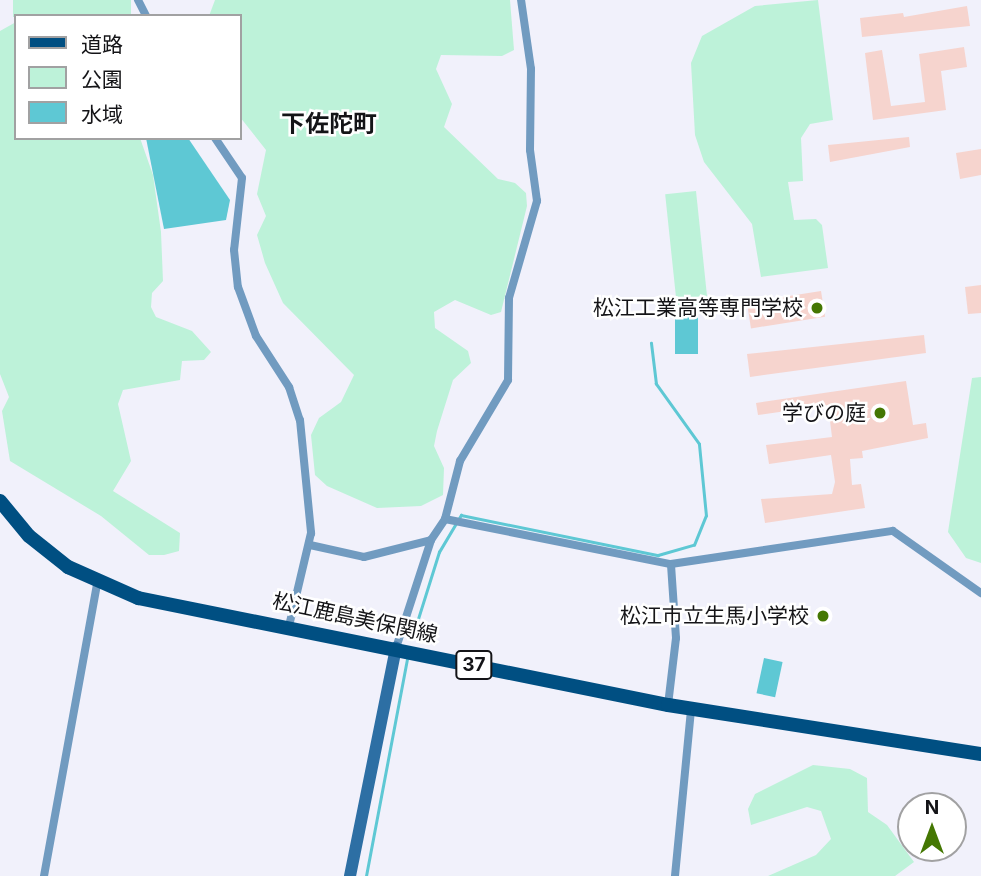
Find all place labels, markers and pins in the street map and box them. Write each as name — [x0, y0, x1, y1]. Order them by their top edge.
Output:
place label: 松江工業高等専門学校 — [593, 295, 803, 321]
marker: 松江工業高等専門学校 — [809, 300, 825, 316]
place label: 学びの庭 — [782, 400, 866, 426]
marker: 学びの庭 — [872, 405, 888, 421]
place label: 松江市立生馬小学校 — [620, 603, 809, 629]
marker: 松江市立生馬小学校 — [815, 608, 831, 624]

